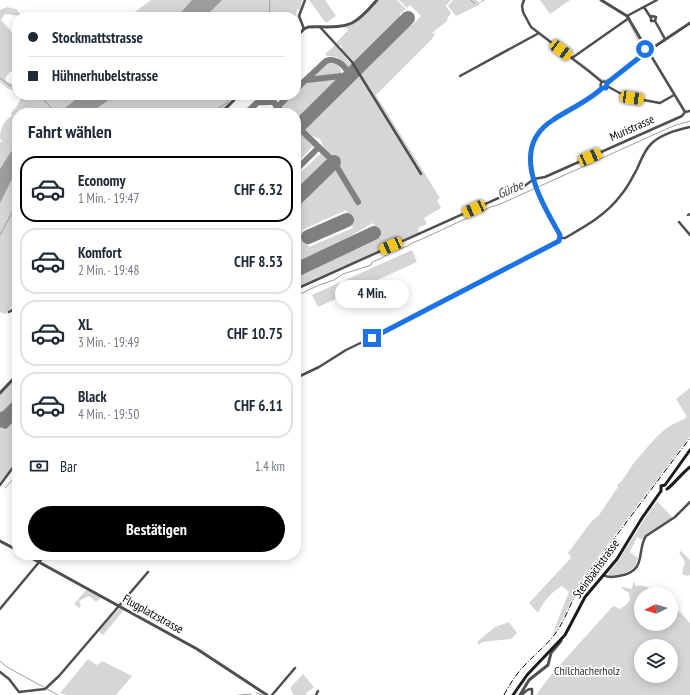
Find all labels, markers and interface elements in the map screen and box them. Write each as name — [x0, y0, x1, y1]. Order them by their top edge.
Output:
text: Stockmattstrasse — [52, 28, 143, 47]
car — [548, 38, 574, 62]
route start — [636, 40, 654, 58]
text: Hühnerhubelstrasse — [52, 66, 158, 85]
car — [619, 90, 645, 106]
street label: Muristrasse — [607, 111, 656, 144]
text: Fahrt wählen — [28, 120, 112, 143]
car — [577, 147, 603, 167]
icon: car — [30, 171, 66, 207]
text: Economy — [78, 171, 126, 190]
water label: Gürbe — [495, 176, 527, 202]
text: CHF 6.32 — [234, 180, 283, 199]
text: 1 Min. · 19:47 — [78, 190, 139, 207]
car — [461, 199, 487, 219]
car — [378, 236, 404, 256]
icon: car — [30, 243, 66, 279]
text: Komfort — [78, 243, 122, 262]
text: CHF 8.53 — [234, 252, 283, 271]
text: 2 Min. · 19:48 — [78, 262, 139, 279]
callout: 4 Min. — [335, 280, 409, 308]
text: 4 Min. — [357, 285, 387, 302]
icon: car — [30, 315, 66, 351]
text: XL — [78, 315, 92, 334]
text: CHF 10.75 — [227, 324, 283, 343]
route end — [363, 329, 381, 347]
text: 3 Min. · 19:49 — [78, 334, 139, 351]
icon: car — [30, 387, 66, 423]
text: Black — [78, 387, 107, 406]
text: CHF 6.11 — [234, 396, 283, 415]
text: 4 Min. · 19:50 — [78, 406, 139, 423]
icon: cash — [28, 455, 50, 477]
text: Bar — [60, 457, 77, 476]
text: 1.4 km — [255, 458, 285, 475]
button: Bestätigen — [28, 506, 285, 552]
street label: Steinbachstrasse — [569, 536, 622, 601]
north arrow — [634, 587, 678, 631]
map controls — [634, 587, 678, 683]
street label: Flugplatzstrasse — [120, 591, 186, 636]
button: layers — [634, 639, 678, 683]
park label: Chilchacherholz — [554, 663, 620, 678]

